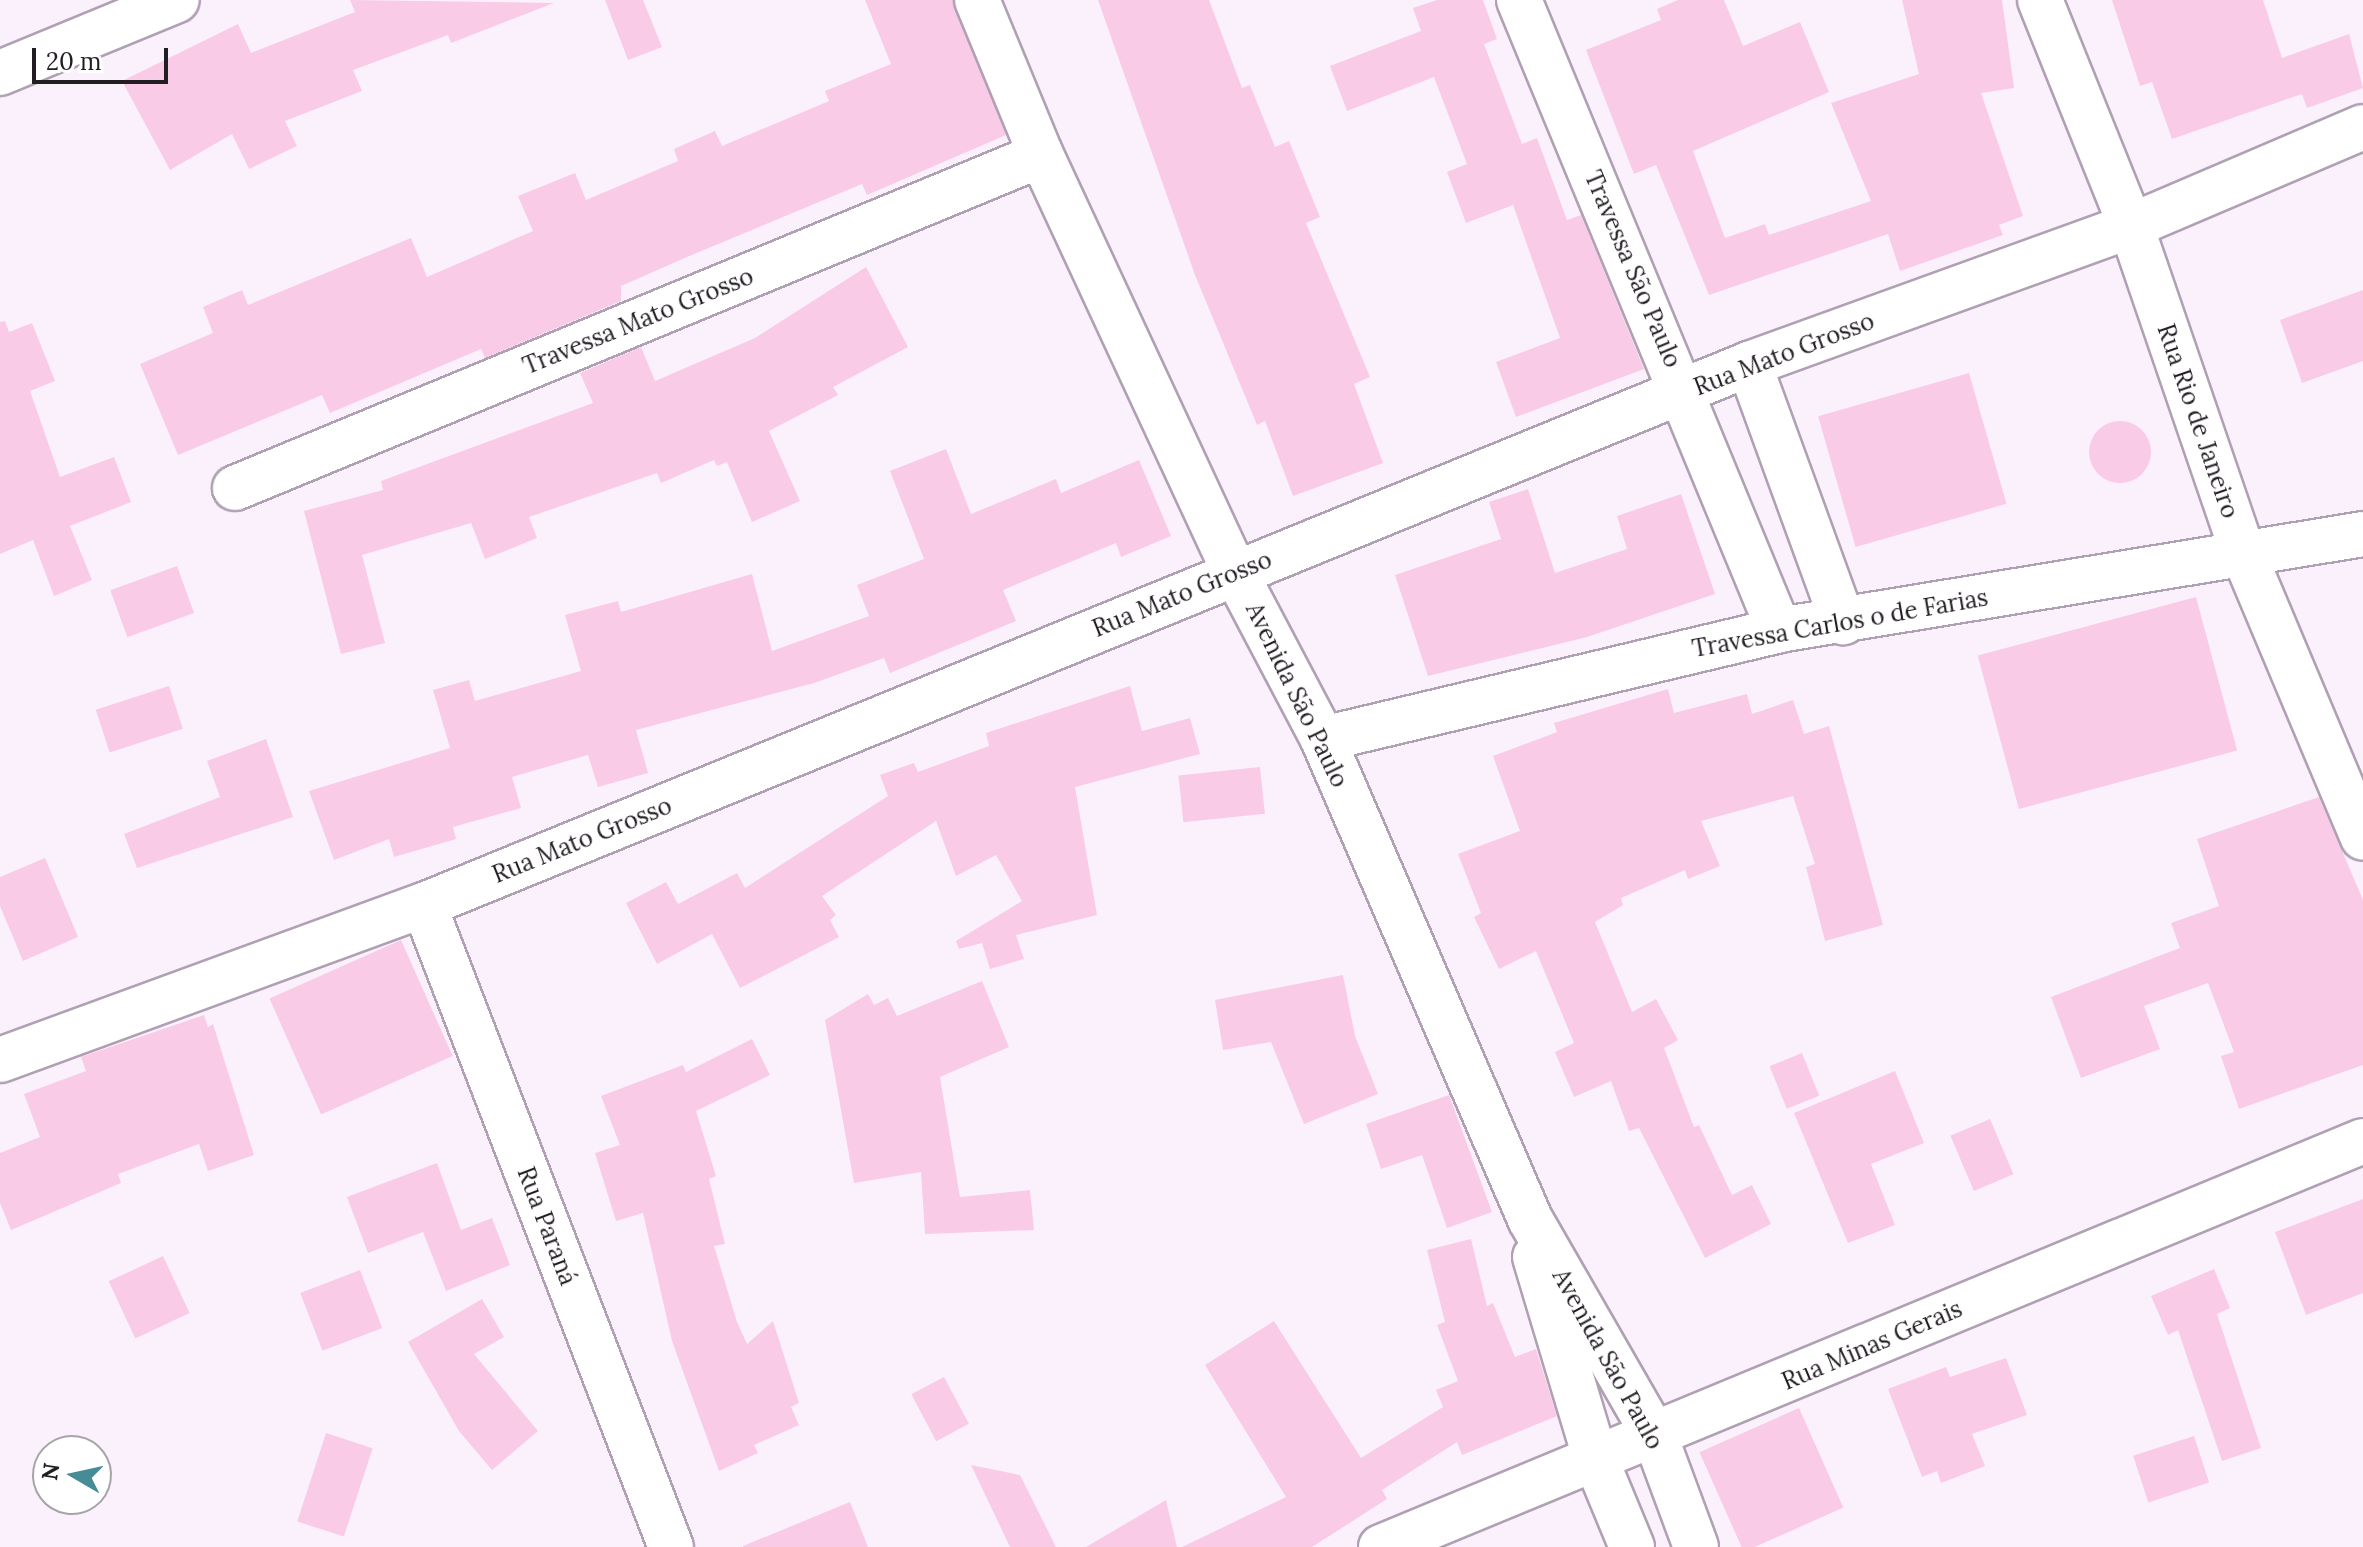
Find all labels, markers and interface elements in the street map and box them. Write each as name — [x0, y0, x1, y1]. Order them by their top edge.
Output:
scale bar — [36, 32, 172, 82]
text: 20 m — [46, 46, 102, 77]
street label: Travessa São Paulo — [1579, 166, 1687, 372]
street label: Travessa Mato Grosso — [519, 262, 757, 380]
street label: Rua Mato Grosso — [1690, 306, 1878, 402]
street label: Rua Rio de Janeiro — [2151, 320, 2245, 522]
street label: Rua Mato Grosso — [1088, 545, 1276, 643]
street label: Travessa Carlos o de Farias — [1690, 583, 1990, 663]
street label: Avenida São Paulo — [1240, 598, 1354, 792]
street label: Rua Mato Grosso — [488, 791, 676, 889]
street label: Rua Paraná — [511, 1163, 583, 1289]
street label: Avenida São Paulo — [1546, 1264, 1670, 1454]
street label: Rua Minas Gerais — [1778, 1294, 1966, 1396]
north arrow — [32, 1435, 112, 1515]
text: N — [35, 1461, 65, 1482]

